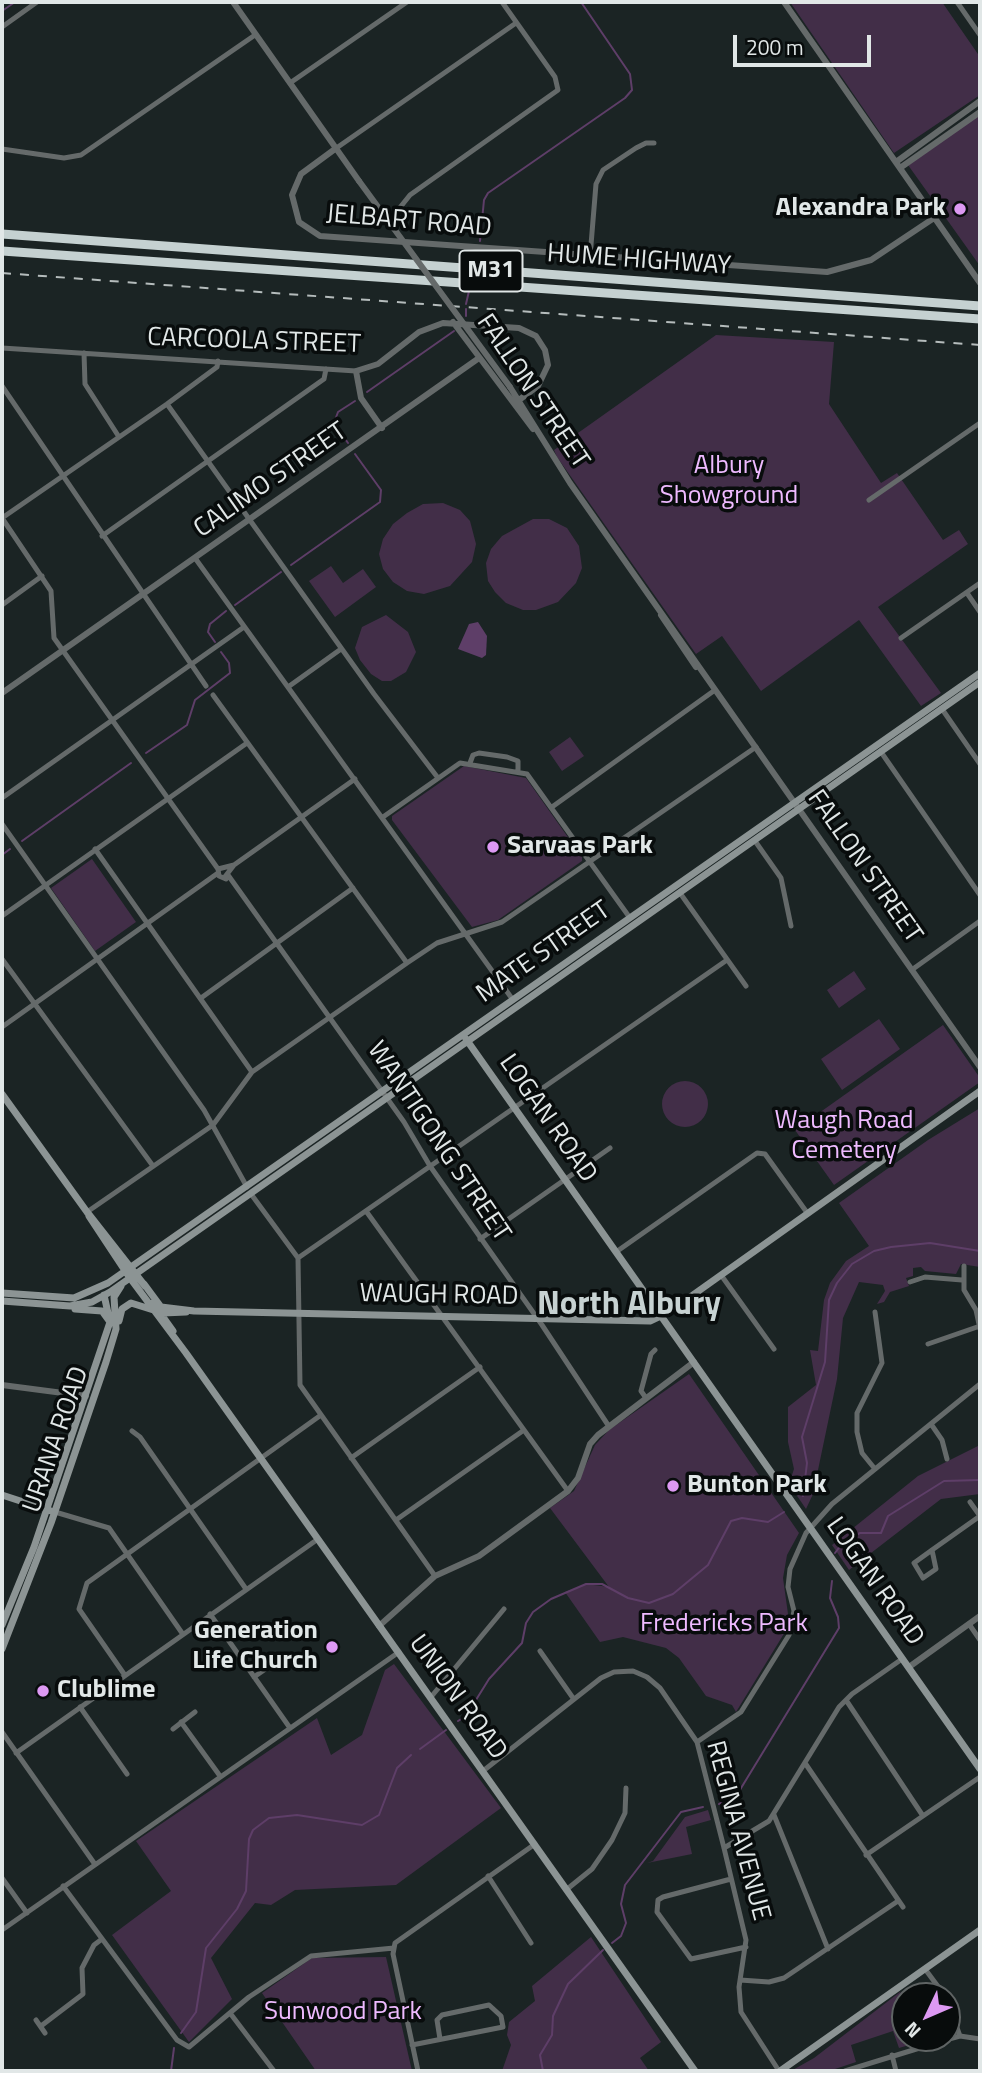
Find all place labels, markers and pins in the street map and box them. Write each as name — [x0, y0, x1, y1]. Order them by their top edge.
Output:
place label: Alexandra Park — [776, 193, 946, 225]
marker: Alexandra Park — [952, 201, 968, 217]
place label: Sarvaas Park — [507, 831, 653, 863]
marker: Sarvaas Park — [485, 839, 501, 855]
place label: Bunton Park — [687, 1470, 827, 1502]
marker: Bunton Park — [665, 1478, 681, 1494]
place label: Generation Life Church — [192, 1616, 318, 1678]
marker: Generation Life Church — [324, 1639, 340, 1655]
place label: Clublime — [57, 1675, 155, 1707]
marker: Clublime — [35, 1683, 51, 1699]

